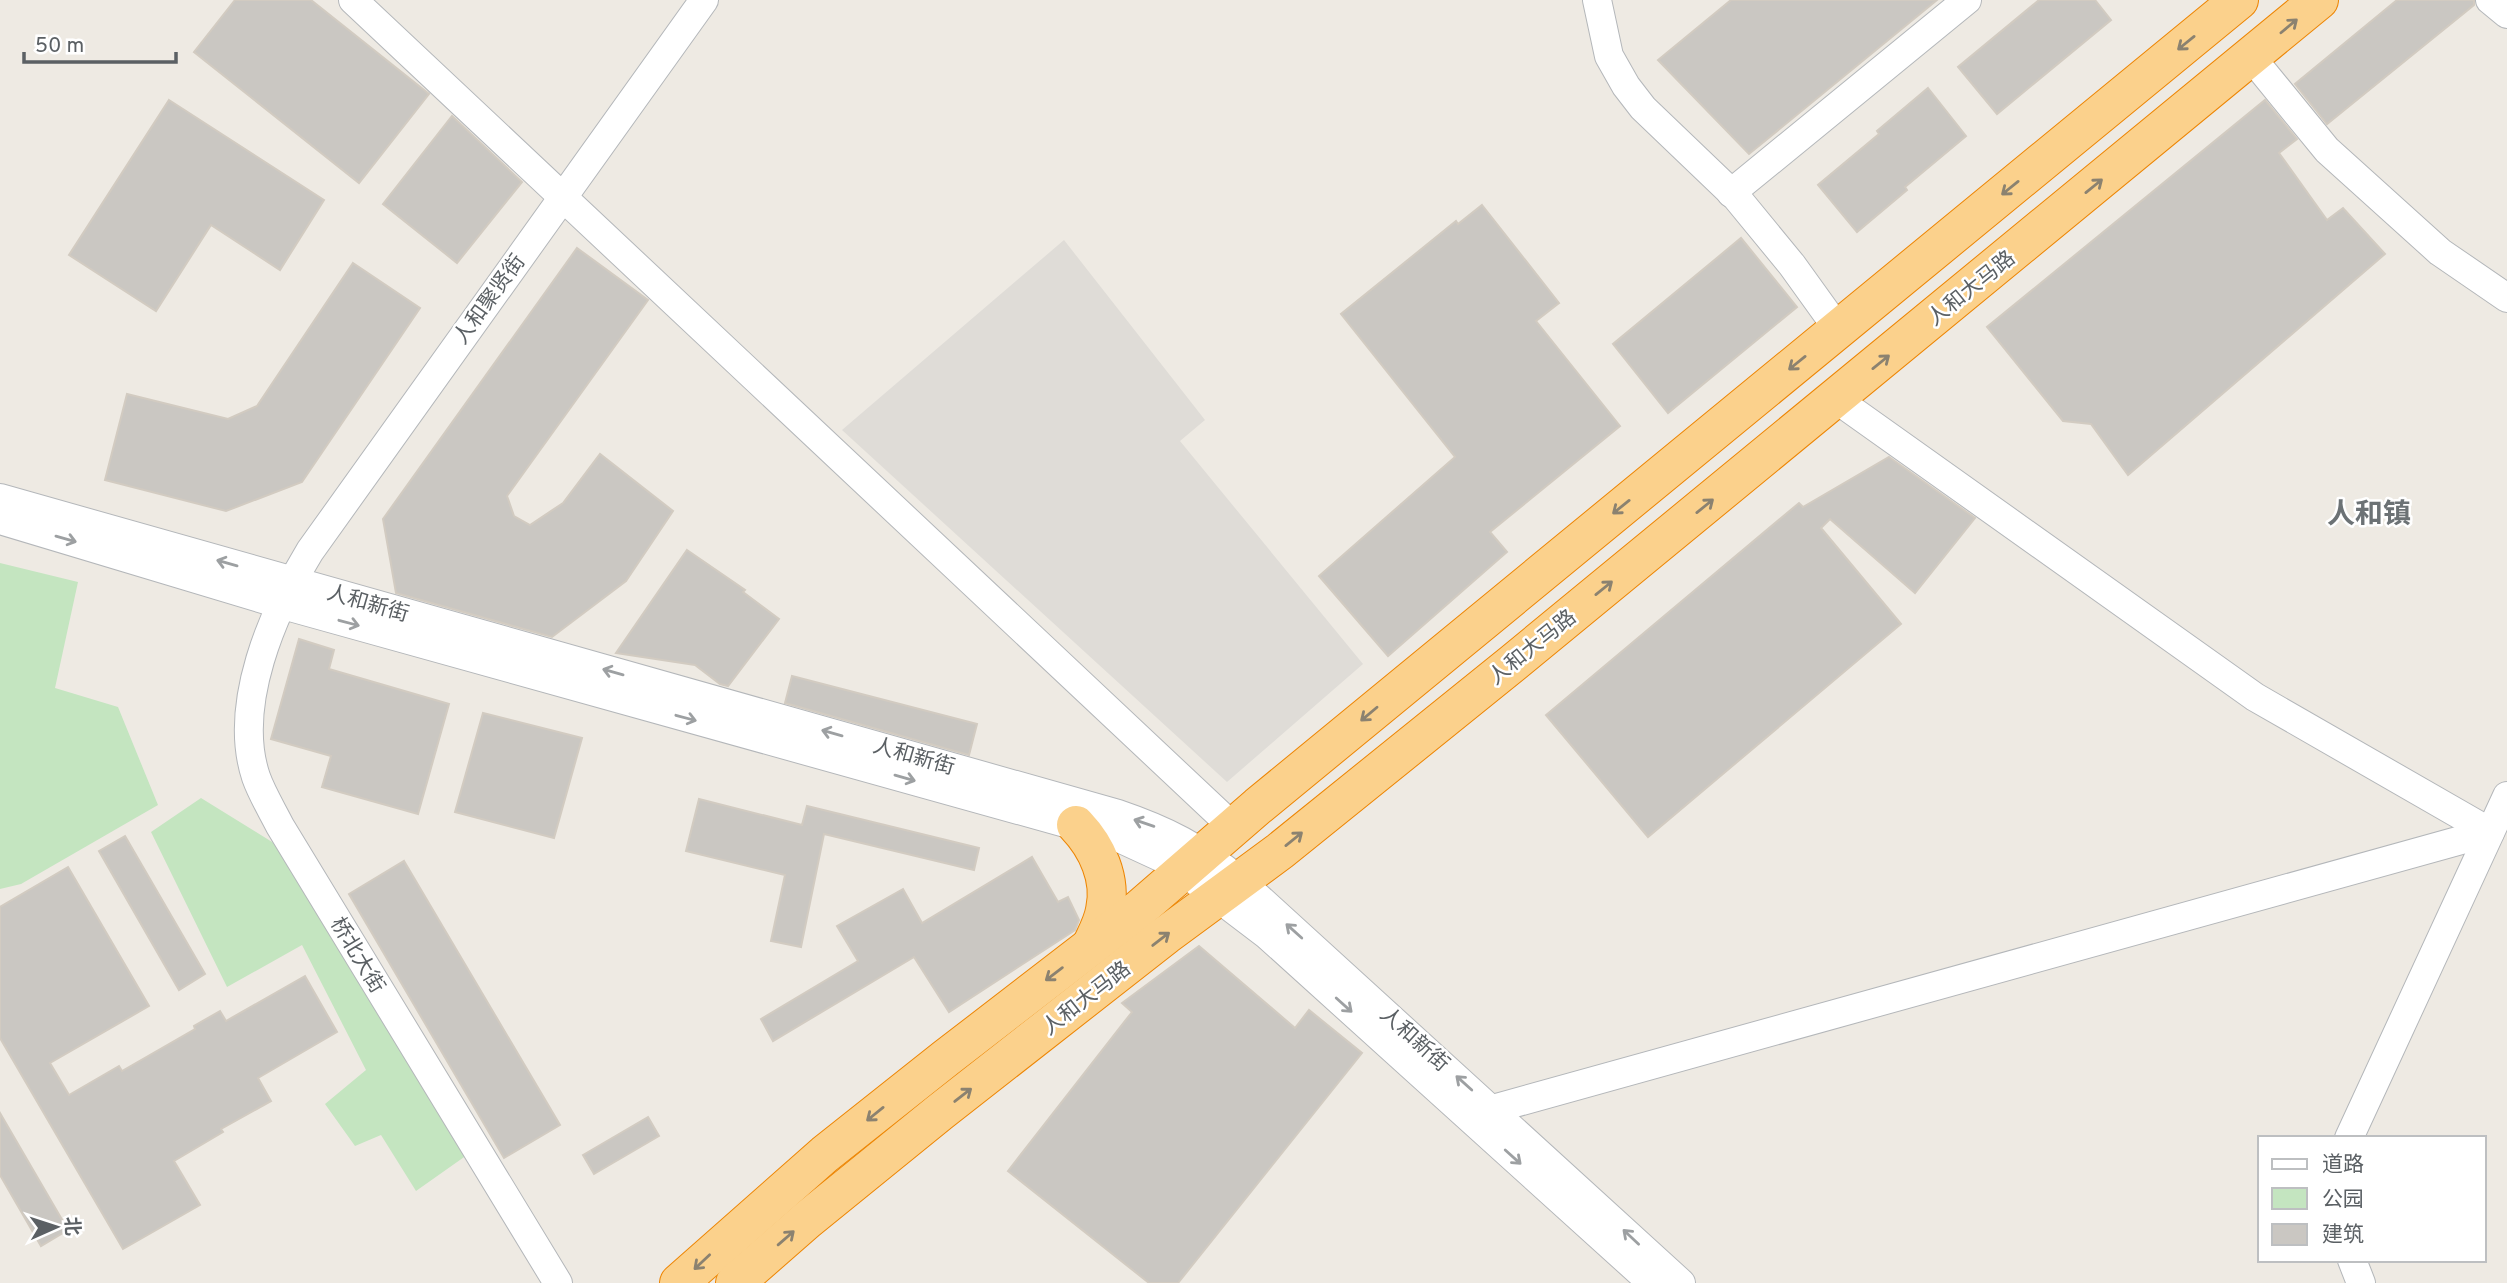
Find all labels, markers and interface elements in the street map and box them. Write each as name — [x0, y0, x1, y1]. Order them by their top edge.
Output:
one-way arrow — [2279, 18, 2297, 34]
scale bar — [24, 21, 177, 65]
text: 50 m — [35, 33, 84, 60]
one-way arrow — [2178, 36, 2196, 51]
one-way arrow — [2085, 179, 2103, 194]
one-way arrow — [2002, 180, 2020, 195]
street label: 人和大马路 — [1923, 246, 2021, 333]
street label: 人和聚贤街 — [448, 249, 532, 350]
one-way arrow — [1872, 354, 1890, 370]
one-way arrow — [1788, 355, 1806, 371]
one-way arrow — [1695, 498, 1713, 514]
district label: 人和镇 — [2327, 498, 2411, 534]
one-way arrow — [1612, 499, 1630, 515]
one-way arrow — [54, 533, 76, 546]
one-way arrow — [216, 556, 238, 569]
street label: 人和新街 — [323, 580, 412, 629]
one-way arrow — [1594, 581, 1612, 596]
street label: 人和大马路 — [1484, 605, 1582, 692]
one-way arrow — [338, 617, 360, 630]
one-way arrow — [602, 664, 624, 677]
one-way arrow — [1361, 706, 1379, 722]
one-way arrow — [675, 712, 697, 725]
one-way arrow — [821, 726, 843, 739]
street label: 人和新街 — [869, 733, 958, 782]
one-way arrow — [894, 773, 916, 786]
one-way arrow — [1134, 816, 1156, 828]
one-way arrow — [1285, 832, 1303, 847]
street label: 桥北大街 — [324, 913, 390, 999]
one-way arrow — [1285, 923, 1303, 939]
one-way arrow — [1152, 932, 1170, 947]
street label: 人和大马路 — [1037, 956, 1137, 1042]
one-way arrow — [1046, 967, 1064, 982]
one-way arrow — [1335, 996, 1352, 1013]
street label: 人和新街 — [1374, 1002, 1454, 1078]
one-way arrow — [1455, 1075, 1473, 1091]
one-way arrow — [953, 1087, 972, 1102]
one-way arrow — [866, 1107, 884, 1122]
legend — [2258, 1136, 2486, 1262]
one-way arrow — [1504, 1149, 1522, 1165]
text: 道路 — [2322, 1152, 2364, 1179]
text: 公园 — [2322, 1187, 2364, 1214]
north arrow — [21, 1192, 91, 1262]
text: 北 — [58, 1216, 83, 1236]
text: 建筑 — [2322, 1222, 2364, 1249]
one-way arrow — [1623, 1228, 1640, 1245]
one-way arrow — [777, 1230, 795, 1246]
one-way arrow — [693, 1254, 711, 1270]

